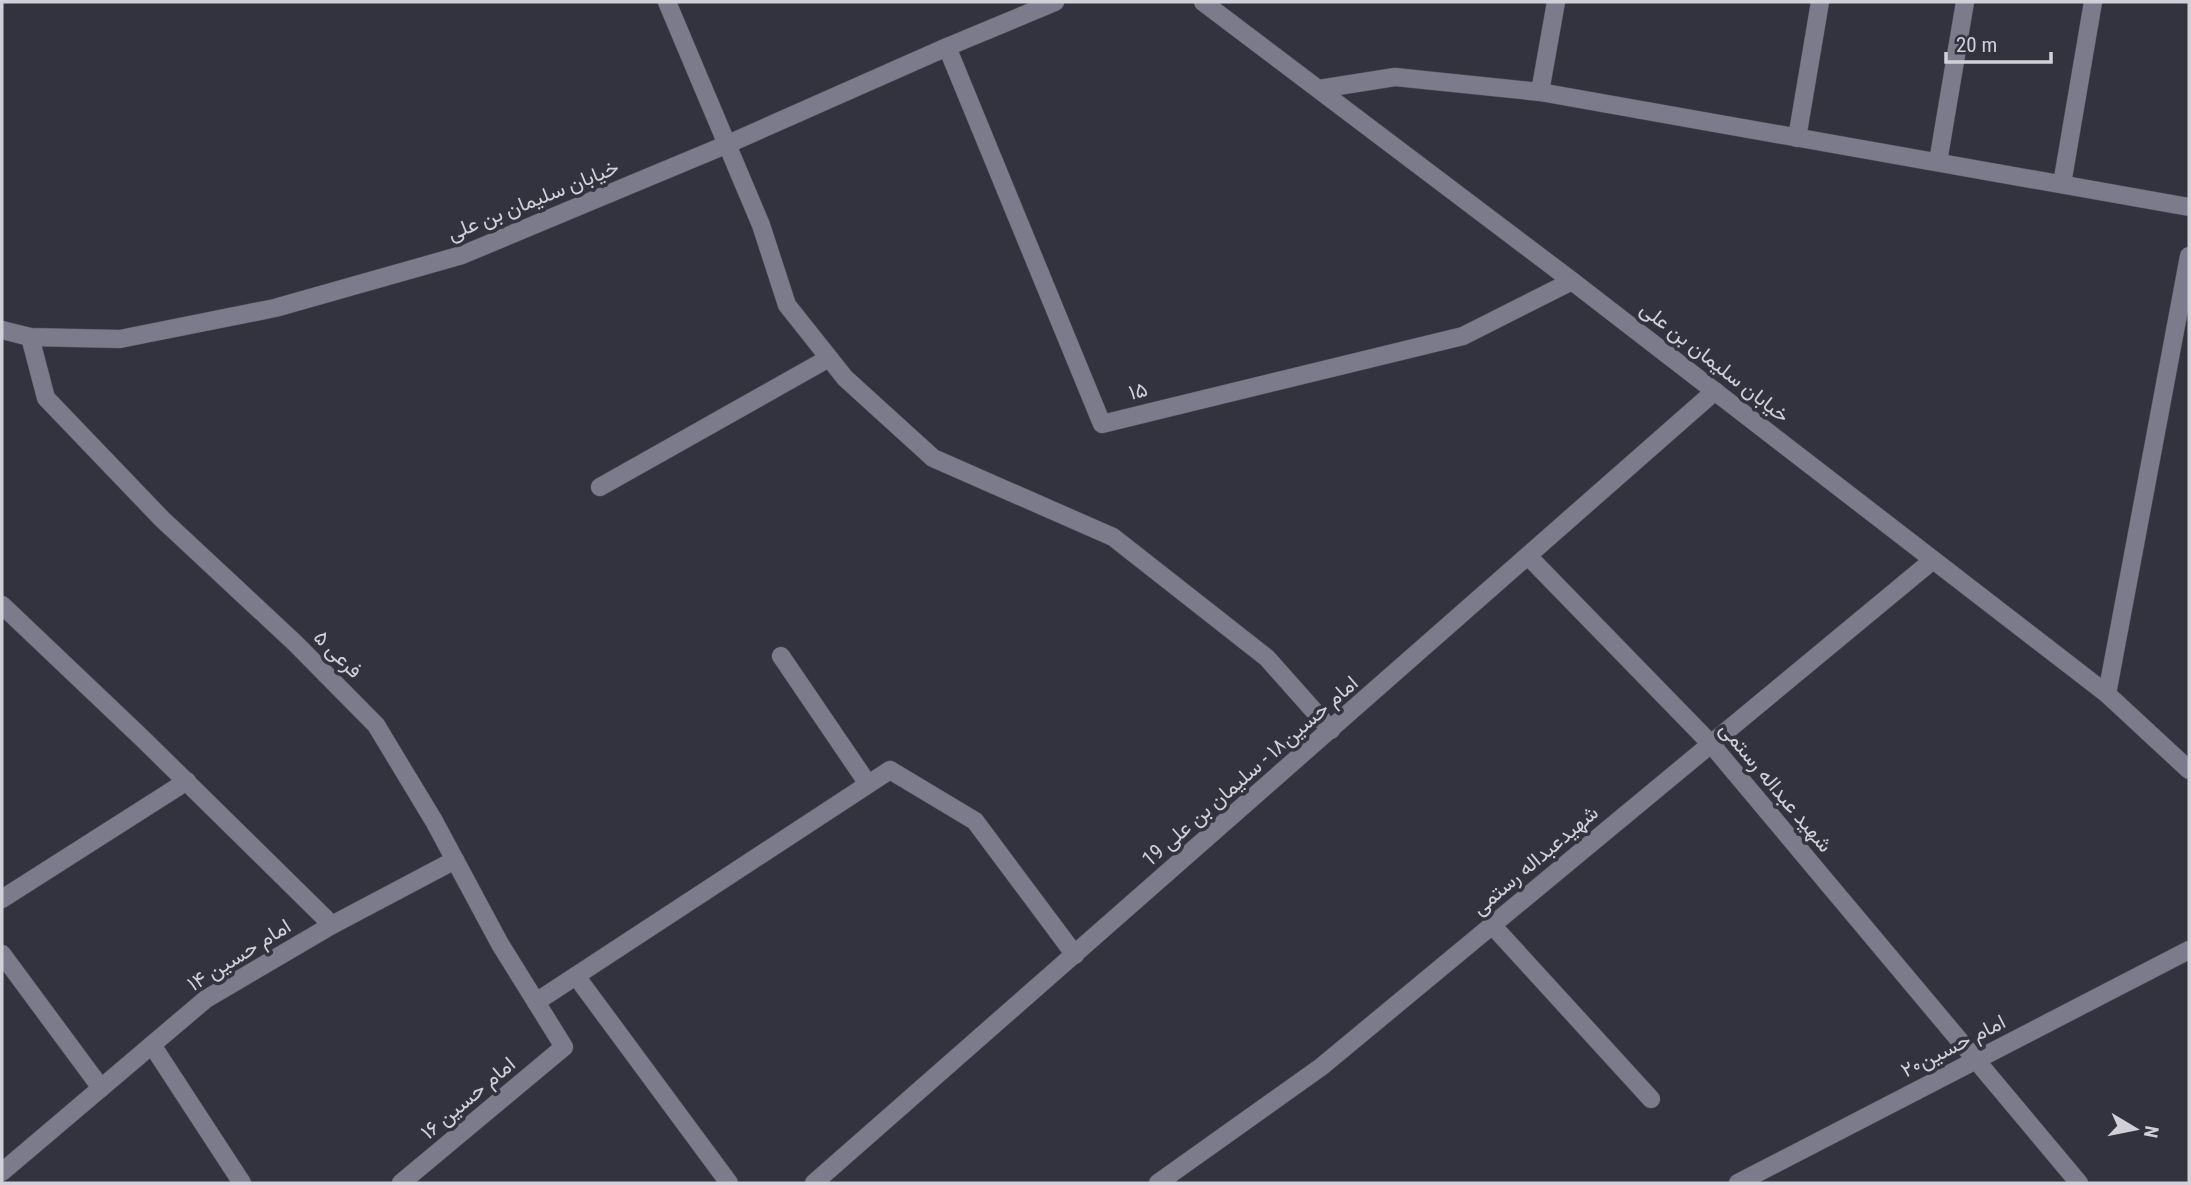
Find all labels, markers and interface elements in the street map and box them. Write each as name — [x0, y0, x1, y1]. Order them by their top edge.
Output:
scale bar — [1946, 21, 2051, 65]
text: 20 m — [1956, 33, 1997, 57]
street label: خیابان سلیمان بن علی — [444, 155, 622, 245]
street label: خیابان سلیمان بن علی — [1636, 296, 1794, 428]
street label: ۱۵ — [1126, 377, 1150, 405]
street label: فرعی ۵ — [308, 625, 367, 684]
street label: امام حسین۱۸ - سلیمان بن علی 19 — [1137, 671, 1364, 873]
street label: شهید عبداله رستمی — [1714, 717, 1837, 858]
street label: شهیدعبداله رستمی — [1467, 800, 1604, 921]
street label: امام حسین ۱۴ — [183, 914, 296, 998]
street label: امام حسین۲۰ — [1897, 1009, 2010, 1084]
street label: امام حسین ۱۶ — [416, 1052, 521, 1146]
north arrow — [2100, 1094, 2170, 1164]
text: N — [2139, 1124, 2164, 1140]

